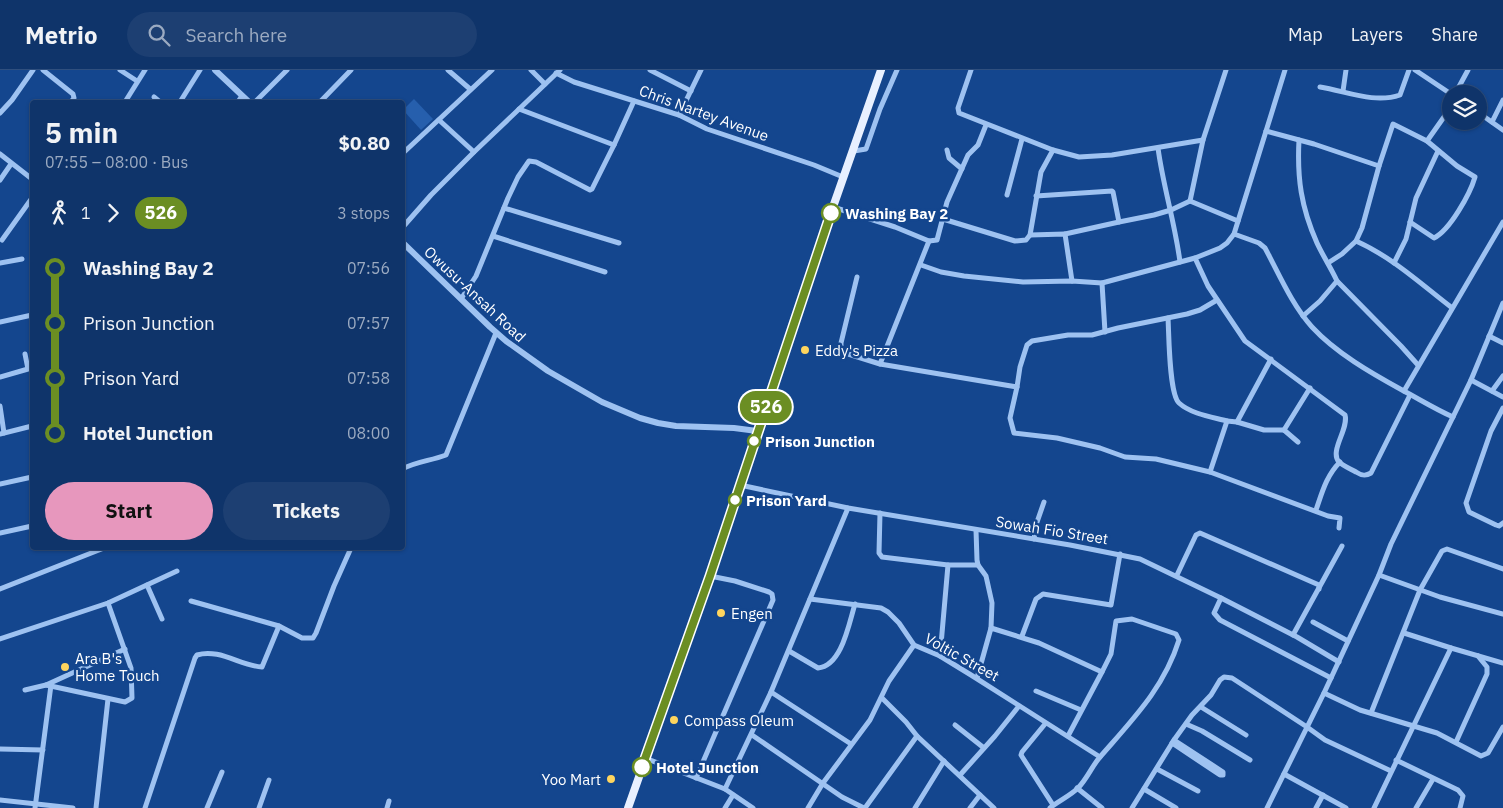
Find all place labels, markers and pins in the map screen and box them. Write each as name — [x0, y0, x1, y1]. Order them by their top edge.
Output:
marker: Washing Bay 2 — [821, 203, 841, 223]
place label: Washing Bay 2 — [845, 204, 948, 223]
place label: Eddy's Pizza — [815, 341, 898, 360]
marker: Eddy's Pizza — [799, 344, 811, 356]
place label: Prison Junction — [765, 432, 875, 451]
marker: Prison Junction — [747, 434, 761, 448]
place label: Prison Yard — [746, 491, 827, 510]
marker: Prison Yard — [728, 493, 742, 507]
place label: Engen — [731, 604, 773, 623]
marker: Engen — [715, 607, 727, 619]
place label: Ara B's Home Touch — [75, 649, 159, 685]
marker: Ara B's Home Touch — [59, 661, 71, 673]
place label: Compass Oleum — [684, 711, 794, 730]
marker: Compass Oleum — [668, 714, 680, 726]
marker: Hotel Junction — [632, 757, 652, 777]
place label: Hotel Junction — [656, 758, 759, 777]
place label: Yoo Mart — [541, 770, 601, 789]
marker: Yoo Mart — [605, 773, 617, 785]

